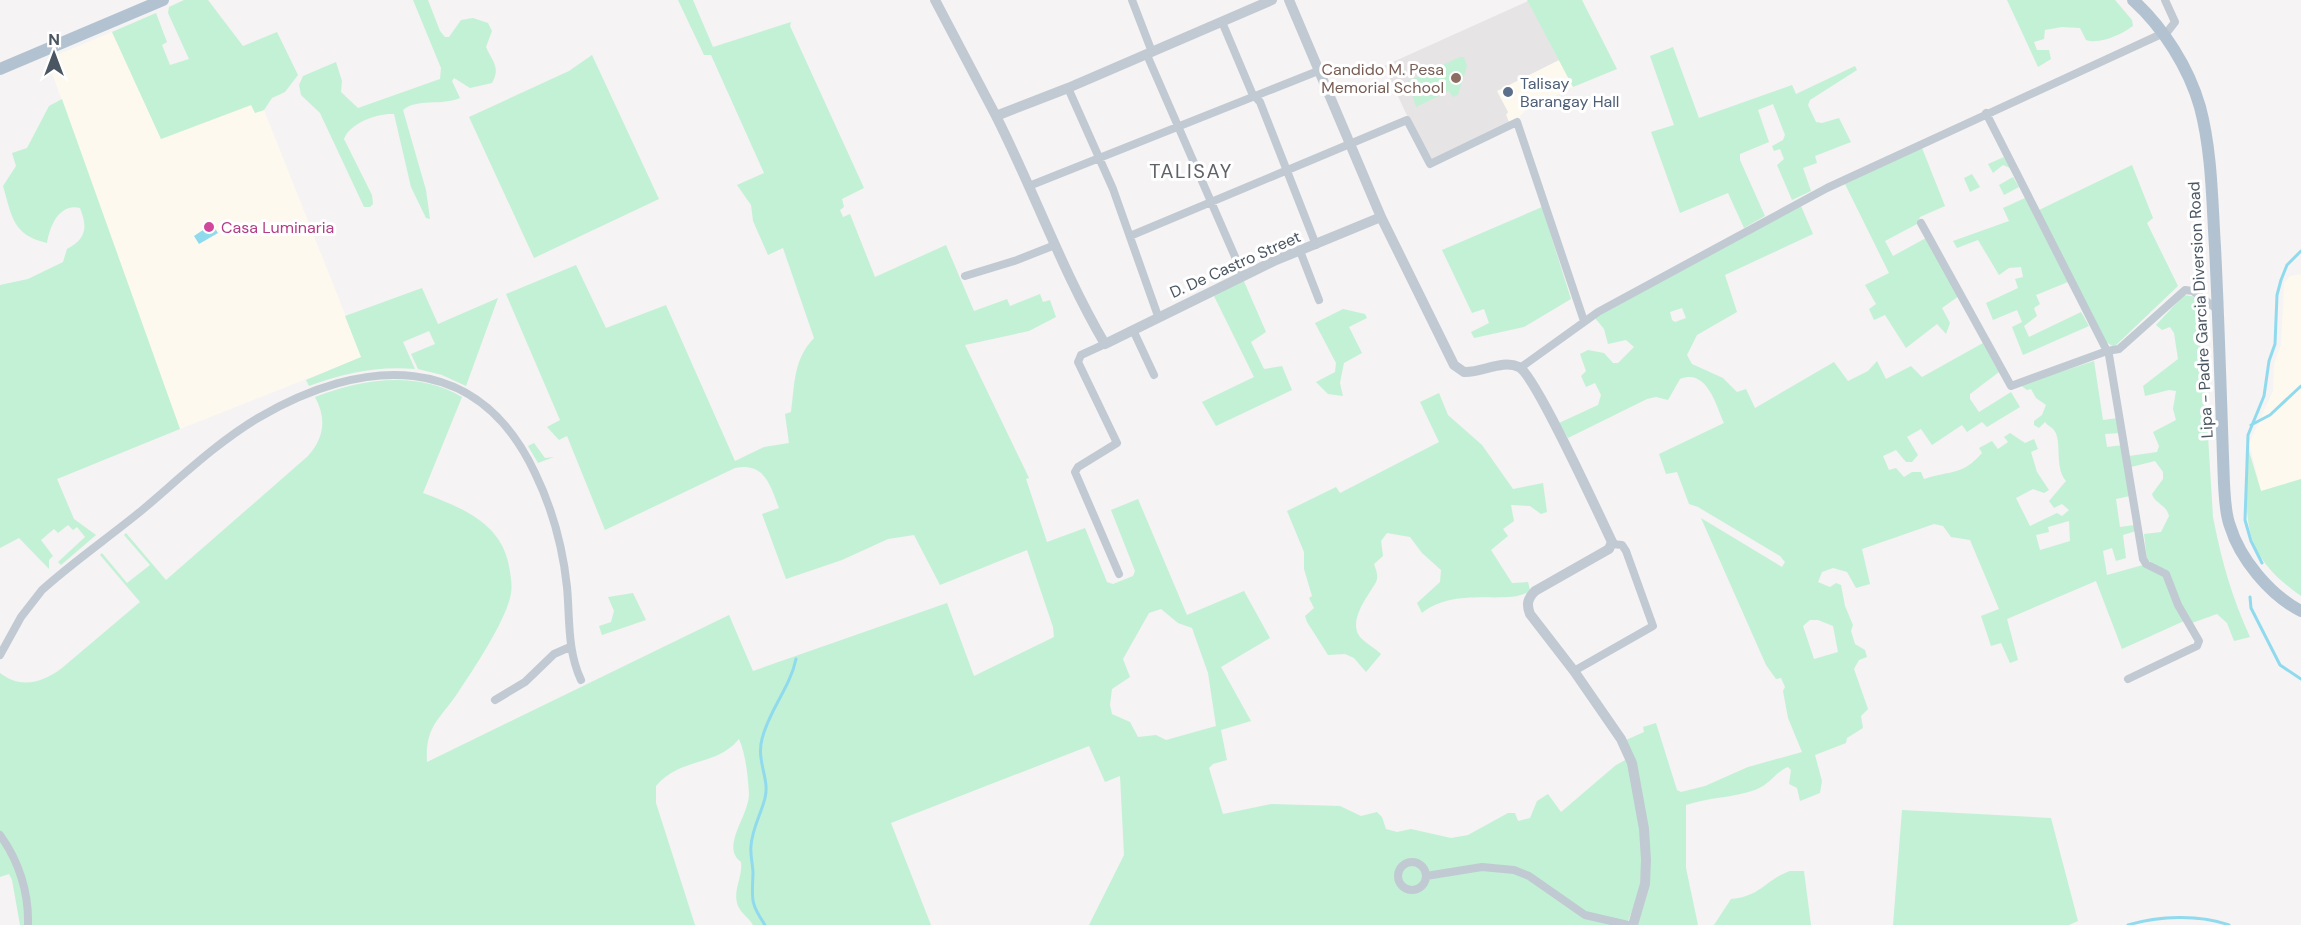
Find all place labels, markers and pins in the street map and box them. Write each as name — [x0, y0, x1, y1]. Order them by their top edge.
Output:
place label: Candido M. Pesa Memorial School — [1321, 59, 1444, 98]
marker: Candido M. Pesa Memorial School — [1449, 71, 1463, 85]
place label: Talisay Barangay Hall — [1520, 73, 1619, 112]
marker: Talisay Barangay Hall — [1501, 85, 1515, 99]
place label: Casa Luminaria — [221, 217, 334, 238]
marker: Casa Luminaria — [202, 220, 216, 234]

